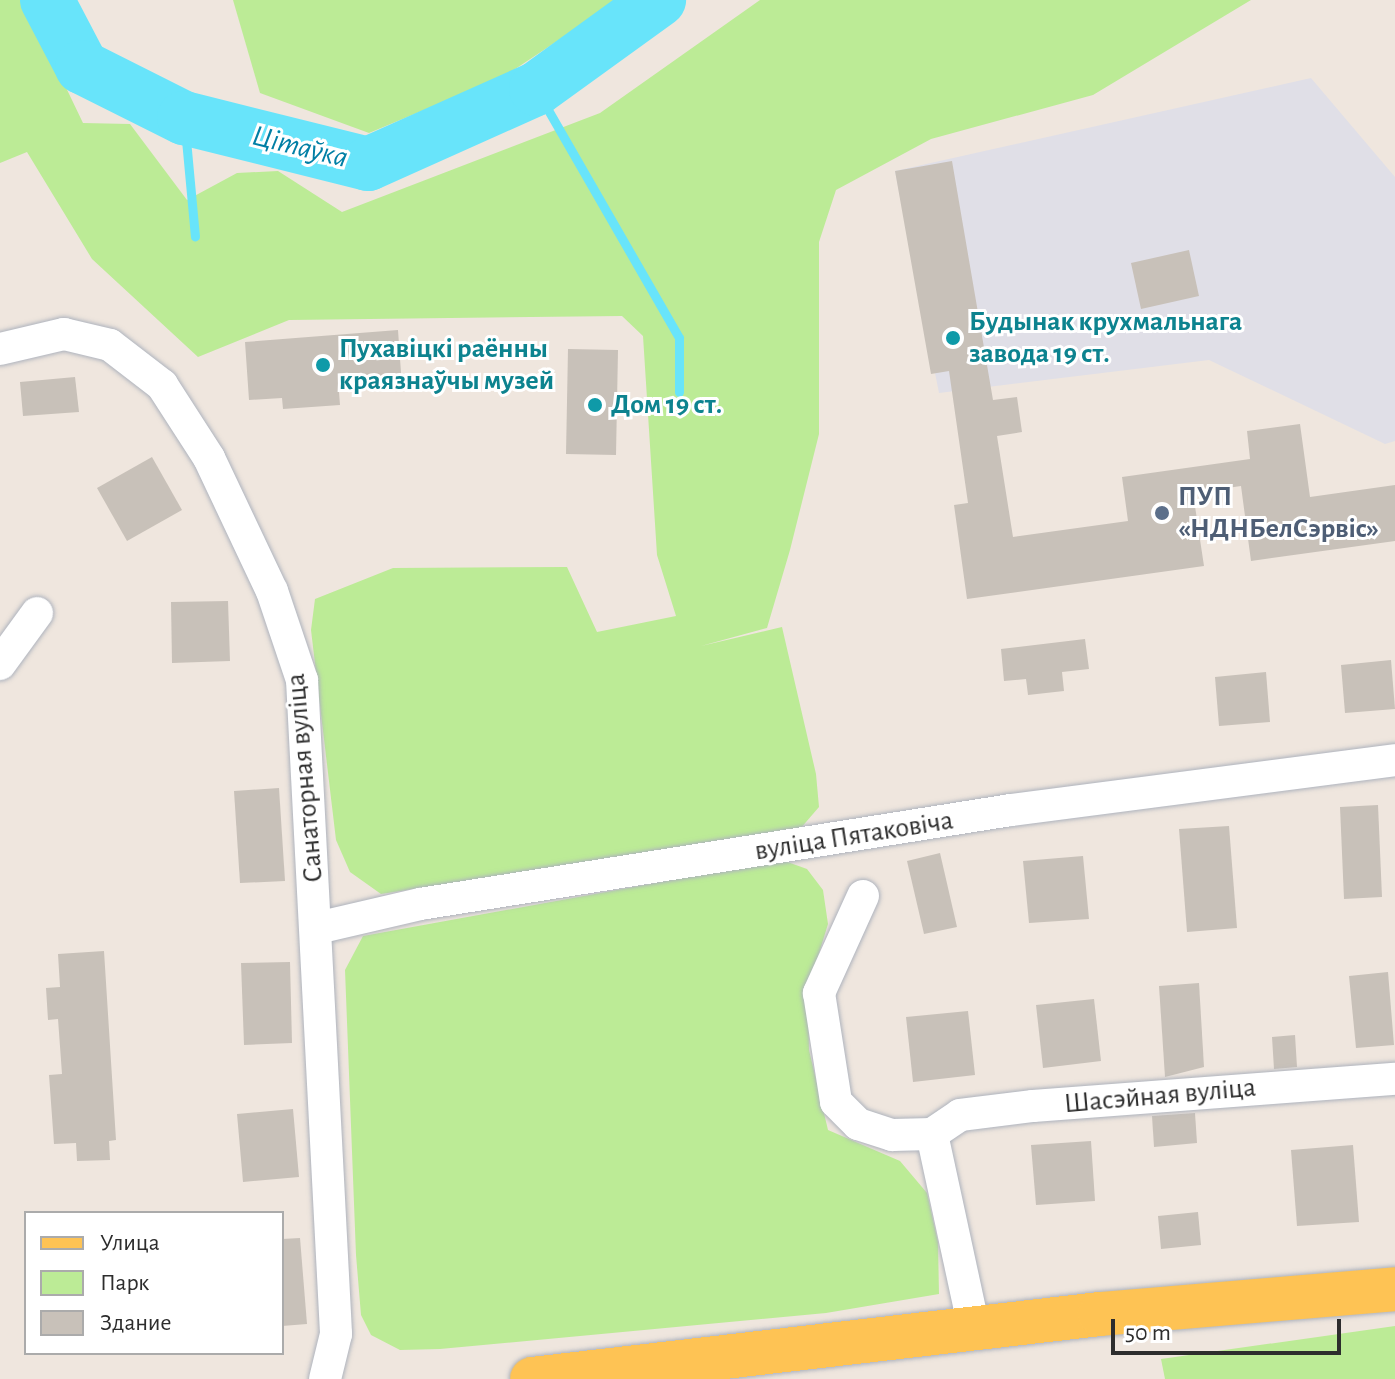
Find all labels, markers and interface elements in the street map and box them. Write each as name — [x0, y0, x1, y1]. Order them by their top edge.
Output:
water label: Цітаўка — [249, 118, 351, 176]
place label: Будынак крухмальнага завода 19 ст. — [969, 305, 1242, 371]
marker: Будынак крухмальнага завода 19 ст. — [944, 329, 962, 347]
place label: Пухавіцкі раённы краязнаўчы музей — [339, 332, 554, 398]
marker: Пухавіцкі раённы краязнаўчы музей — [314, 356, 332, 374]
place label: Дом 19 ст. — [611, 388, 722, 422]
marker: Дом 19 ст. — [586, 396, 604, 414]
place label: ПУП «НДНБелСэрвіс» — [1178, 480, 1379, 546]
marker: ПУП «НДНБелСэрвіс» — [1153, 504, 1171, 522]
street label: Санаторная вуліца — [279, 672, 331, 884]
street label: вуліца Пятаковіча — [752, 804, 956, 868]
street label: Шасэйная вуліца — [1063, 1071, 1257, 1121]
legend — [24, 1211, 284, 1355]
text: Улица — [100, 1231, 160, 1255]
text: Парк — [100, 1271, 149, 1295]
scale bar — [1115, 1303, 1345, 1353]
text: Здание — [100, 1311, 171, 1335]
text: 50 m — [1125, 1321, 1171, 1345]

